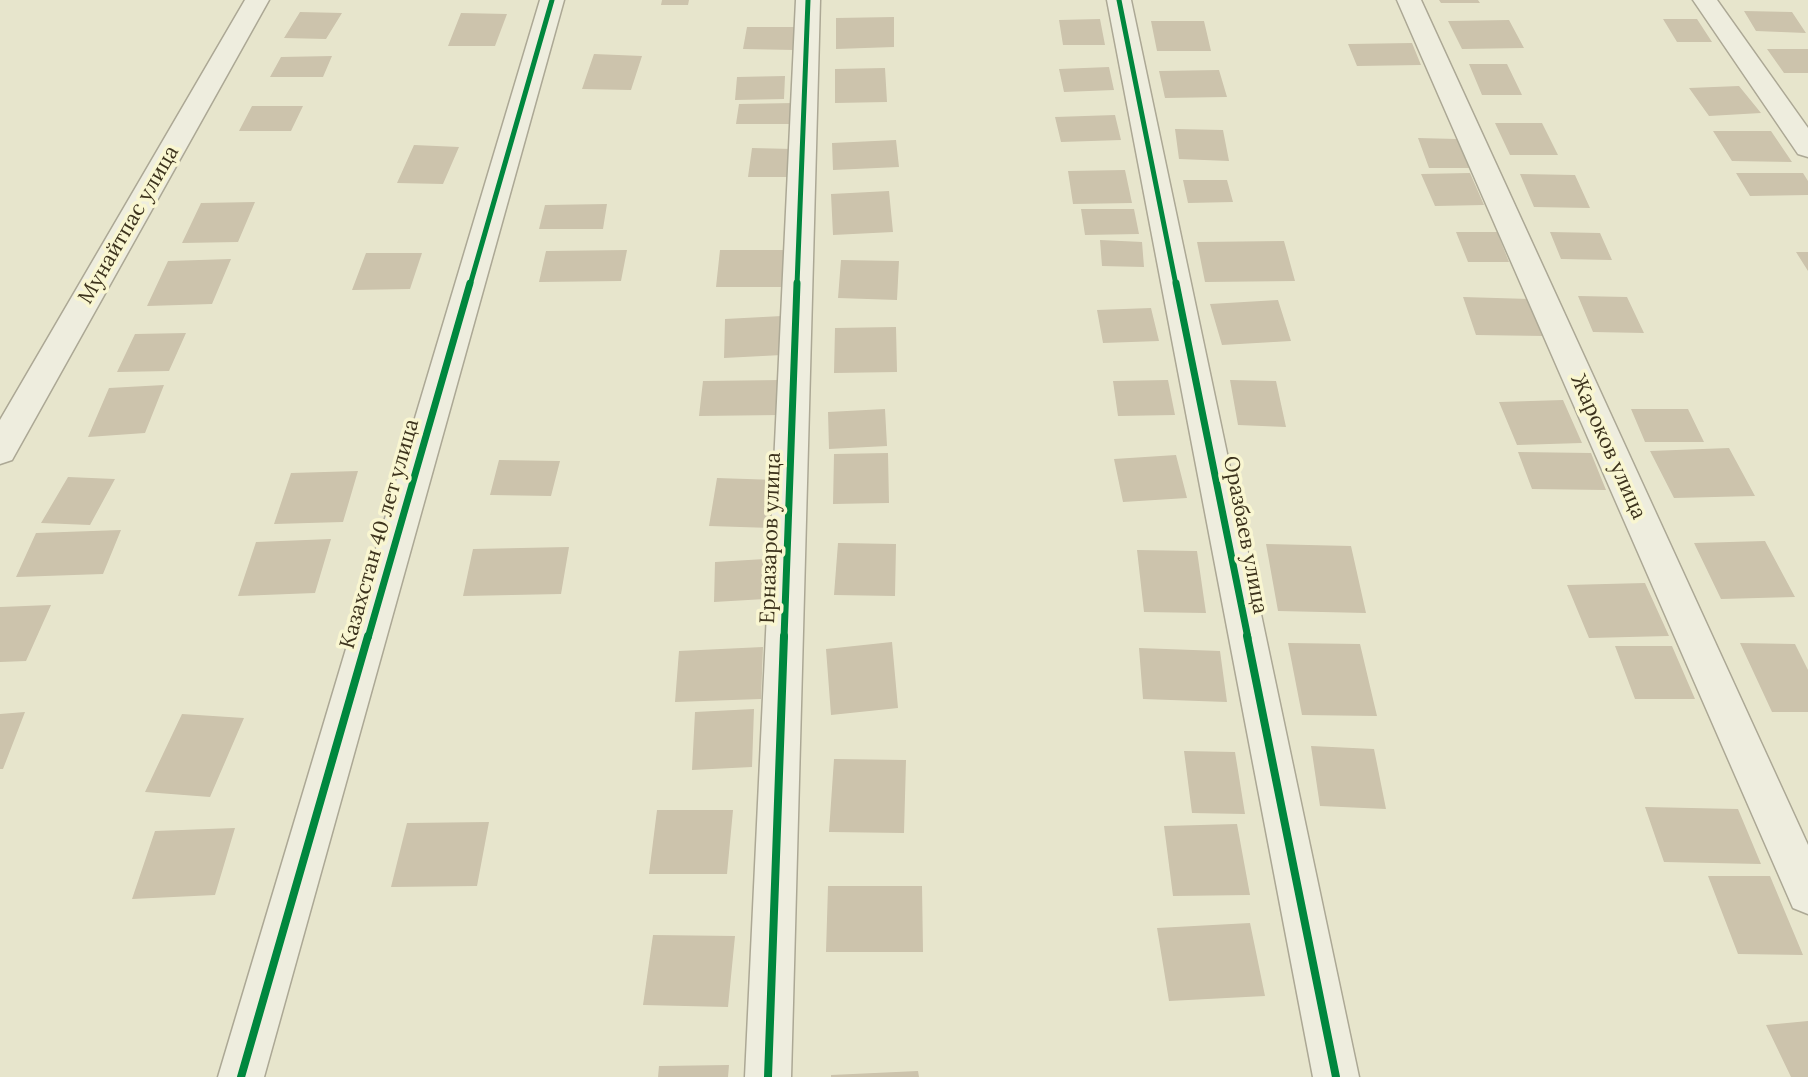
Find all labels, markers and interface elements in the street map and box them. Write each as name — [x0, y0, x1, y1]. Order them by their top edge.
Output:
street label: Мунайтпас улица — [73, 141, 185, 309]
street label: Жароков улица — [1565, 371, 1651, 523]
street label: Казахстан 40 лет улица — [335, 416, 425, 652]
street label: Ерназаров улица — [755, 452, 787, 624]
street label: Оразбаев улица — [1217, 454, 1273, 616]

